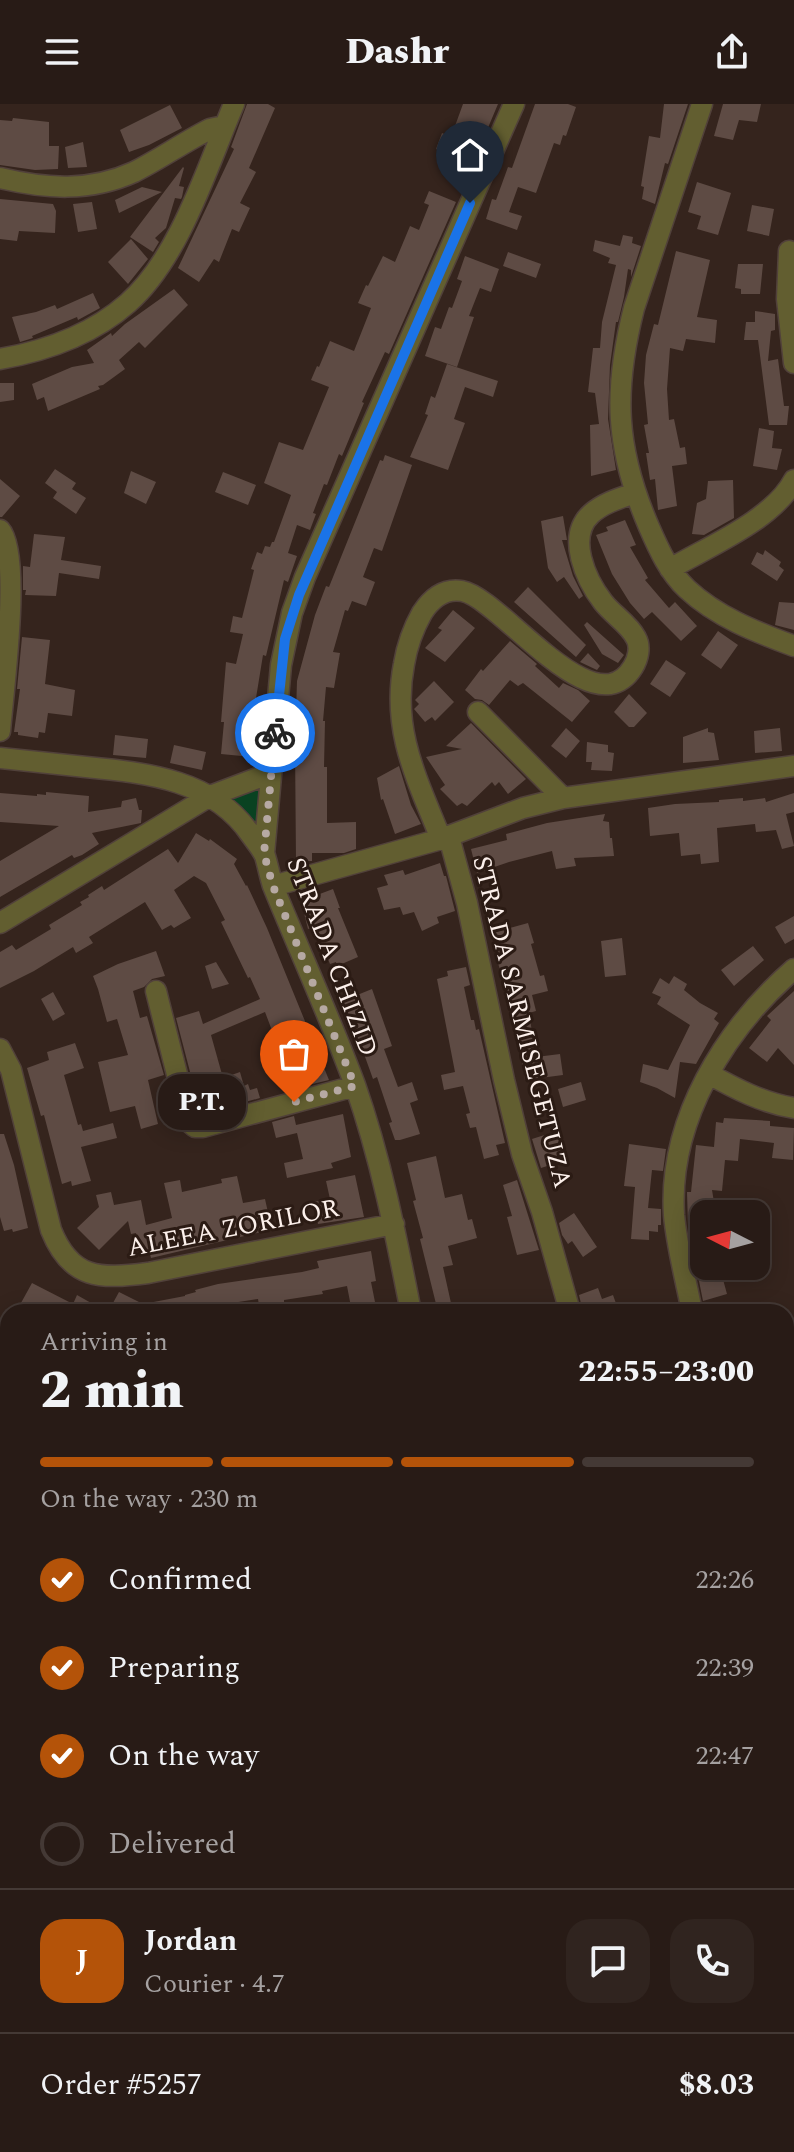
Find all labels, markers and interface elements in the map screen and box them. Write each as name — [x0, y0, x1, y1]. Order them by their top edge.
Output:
text: Dashr — [345, 25, 449, 80]
icon: menu — [40, 30, 84, 74]
icon: share — [710, 30, 754, 74]
pin — [436, 121, 504, 203]
icon: home — [448, 133, 492, 177]
courier — [235, 693, 315, 773]
icon: bike — [253, 711, 297, 755]
street label: STRADA CHIZID — [276, 852, 388, 1062]
street label: STRADA SARMISEGETUZA — [461, 852, 583, 1192]
pin — [260, 1020, 328, 1102]
icon: bag — [272, 1032, 316, 1076]
callout: P.T. — [158, 1074, 246, 1130]
text: P.T. — [179, 1082, 225, 1122]
street label: ALEEA ZORILOR — [124, 1188, 343, 1268]
north arrow — [690, 1200, 770, 1280]
map controls — [690, 1200, 770, 1280]
text: Arriving in — [40, 1322, 168, 1362]
text: 22:55–23:00 — [578, 1349, 754, 1395]
text: 2 min — [40, 1352, 184, 1431]
text: On the way · 230 m — [40, 1479, 258, 1519]
text: Confirmed — [108, 1557, 252, 1603]
icon: check — [40, 1558, 84, 1602]
text: 22:26 — [695, 1560, 754, 1600]
text: Preparing — [108, 1645, 240, 1691]
icon: check — [40, 1646, 84, 1690]
text: 22:39 — [695, 1648, 754, 1688]
text: On the way — [108, 1733, 259, 1779]
icon: check — [40, 1734, 84, 1778]
text: 22:47 — [695, 1736, 754, 1776]
text: Delivered — [108, 1821, 236, 1867]
text: Jordan — [144, 1918, 237, 1964]
button: chat — [566, 1919, 650, 2003]
button: phone — [670, 1919, 754, 2003]
text: J — [76, 1938, 88, 1984]
text: Courier · 4.7 — [144, 1964, 285, 2004]
text: Order #5257 — [40, 2062, 202, 2108]
text: $8.03 — [679, 2062, 754, 2108]

